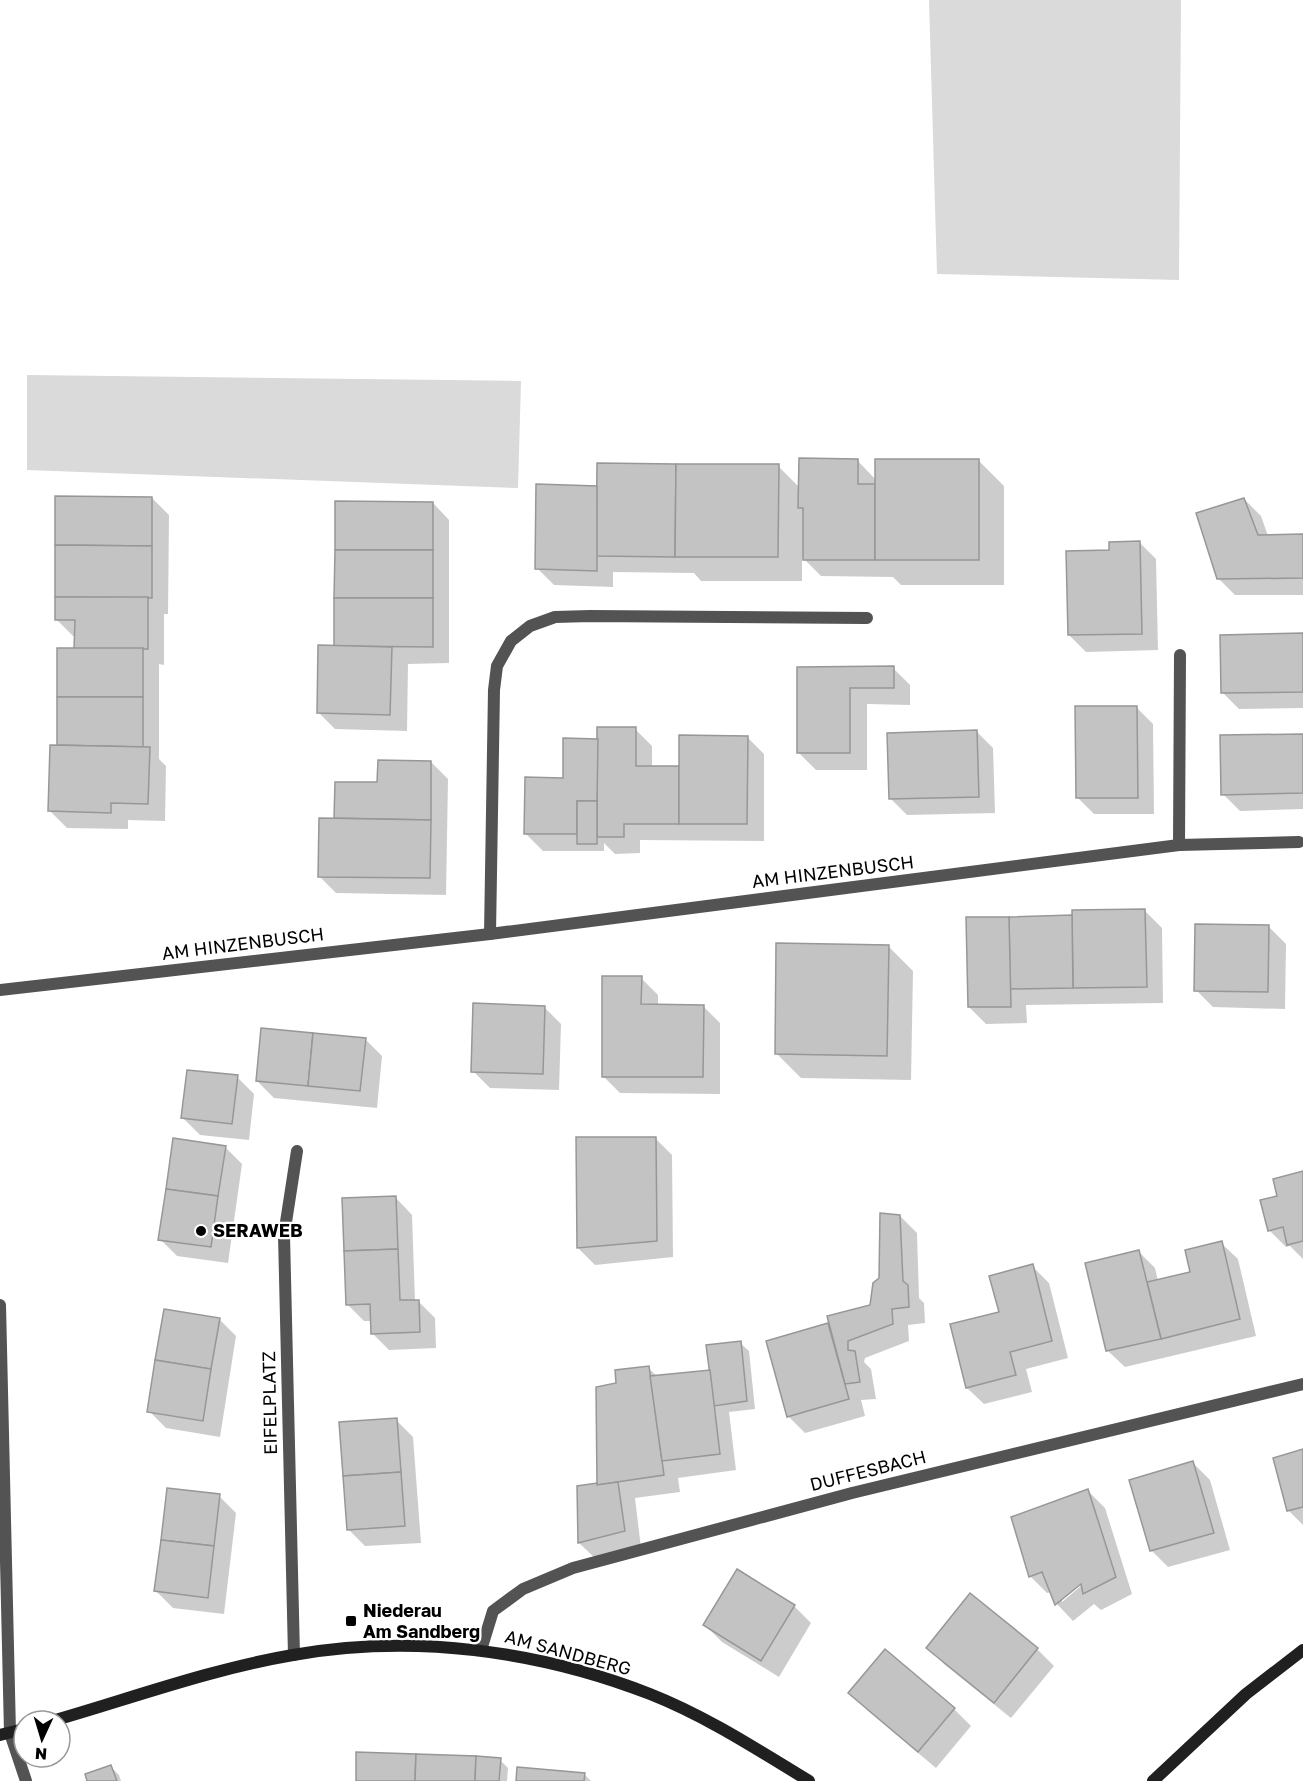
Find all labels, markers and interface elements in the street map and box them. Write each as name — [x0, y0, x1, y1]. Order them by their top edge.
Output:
street label: AM HINZENBUSCH — [751, 850, 915, 892]
street label: AM HINZENBUSCH — [161, 922, 325, 964]
place label: SERAWEB — [213, 1219, 303, 1241]
marker: SERAWEB — [194, 1224, 208, 1238]
street label: EIFELPLATZ — [257, 1351, 281, 1455]
street label: DUFFESBACH — [807, 1445, 928, 1495]
place label: Niederau Am Sandberg — [363, 1599, 480, 1642]
marker: Niederau Am Sandberg — [344, 1614, 358, 1628]
street label: AM SANDBERG — [503, 1625, 634, 1679]
north arrow — [12, 1709, 72, 1769]
text: N — [34, 1744, 48, 1764]

